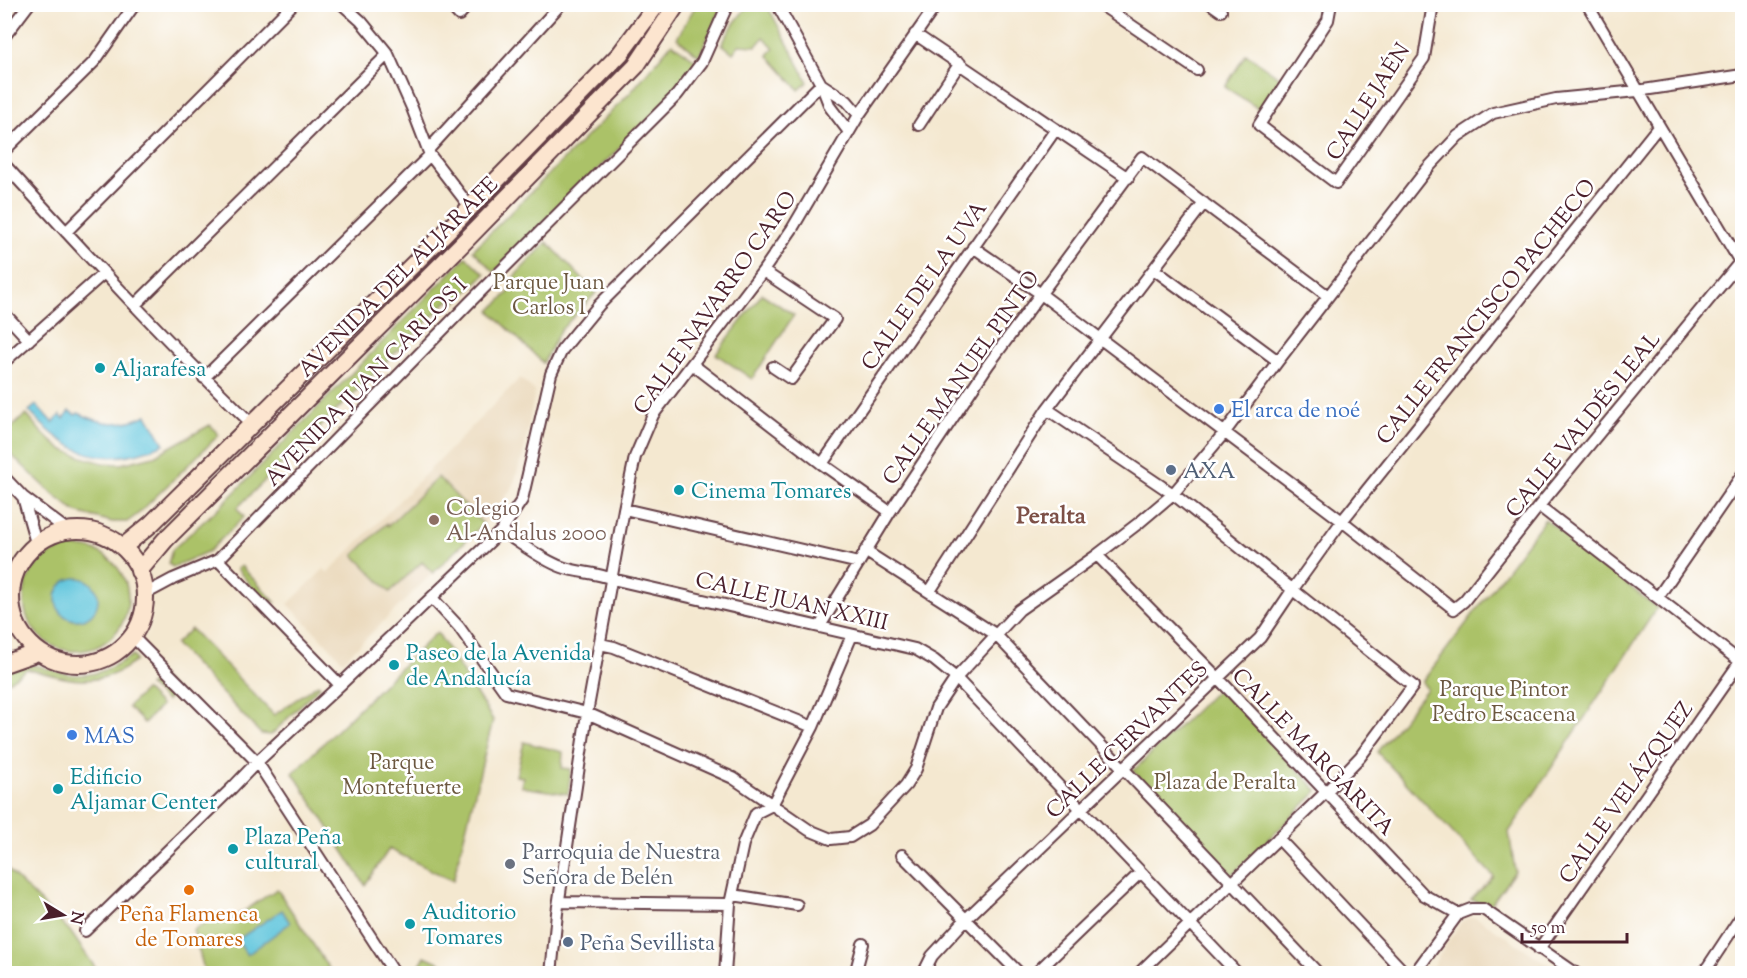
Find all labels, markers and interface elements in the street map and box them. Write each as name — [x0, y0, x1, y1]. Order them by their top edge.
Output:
street label: CALLE JAÉN — [1319, 37, 1419, 168]
street label: AVENIDA DEL ALJARAFE — [292, 171, 507, 386]
street label: CALLE FRANCISCO PACHECO — [1370, 173, 1605, 453]
street label: CALLE NAVARRO CARO — [627, 185, 806, 422]
street label: CALLE DE LA UVA — [855, 195, 996, 378]
street label: CALLE MANUEL PINTO — [876, 265, 1049, 492]
park label: Parque Juan Carlos I — [493, 268, 605, 325]
street label: AVENIDA JUAN CARLOS I — [258, 271, 476, 495]
street label: CALLE VALDÉS LEAL — [1498, 325, 1669, 526]
place label: Aljarafesa — [112, 355, 206, 387]
marker: Aljarafesa — [93, 361, 107, 375]
place label: El arca de noé — [1231, 396, 1360, 428]
marker: El arca de noé — [1212, 402, 1226, 416]
place label: AXA — [1183, 457, 1235, 489]
marker: AXA — [1164, 463, 1178, 477]
place label: Cinema Tomares — [691, 477, 851, 509]
marker: Cinema Tomares — [672, 483, 686, 497]
place label: Colegio Al-Andalus 2000 — [446, 494, 607, 551]
district label: Peralta — [1016, 500, 1087, 534]
marker: Colegio Al-Andalus 2000 — [427, 513, 441, 527]
street label: CALLE JUAN XXIII — [692, 565, 891, 641]
place label: Paseo de la Avenida de Andalucía — [406, 639, 591, 696]
street label: CALLE CERVANTES — [1040, 655, 1217, 827]
marker: Paseo de la Avenida de Andalucía — [387, 658, 401, 672]
street label: CALLE MARGARITA — [1223, 662, 1401, 844]
park label: Parque Pintor Pedro Escacena — [1432, 675, 1576, 732]
street label: CALLE VELÁZQUEZ — [1552, 696, 1702, 891]
place label: MAS — [84, 722, 135, 754]
marker: MAS — [65, 728, 79, 742]
park label: Parque Montefuerte — [342, 748, 462, 805]
place label: Edificio Aljamar Center — [70, 763, 217, 820]
park label: Plaza de Peralta — [1154, 768, 1296, 800]
marker: Edificio Aljamar Center — [51, 782, 65, 796]
place label: Plaza Peña cultural — [245, 823, 342, 880]
place label: Parroquia de Nuestra Señora de Belén — [522, 838, 720, 895]
marker: Plaza Peña cultural — [226, 842, 240, 856]
marker: Parroquia de Nuestra Señora de Belén — [503, 857, 517, 871]
marker: Peña Flamenca de Tomares — [182, 883, 196, 897]
north arrow — [33, 885, 93, 945]
place label: Auditorio Tomares — [422, 898, 516, 955]
place label: Peña Flamenca de Tomares — [119, 900, 259, 957]
scale bar — [1522, 906, 1627, 944]
text: N — [63, 909, 88, 926]
text: 50 m — [1530, 916, 1566, 942]
marker: Auditorio Tomares — [403, 917, 417, 931]
place label: Peña Sevillista — [580, 929, 715, 961]
marker: Peña Sevillista — [561, 935, 575, 949]

